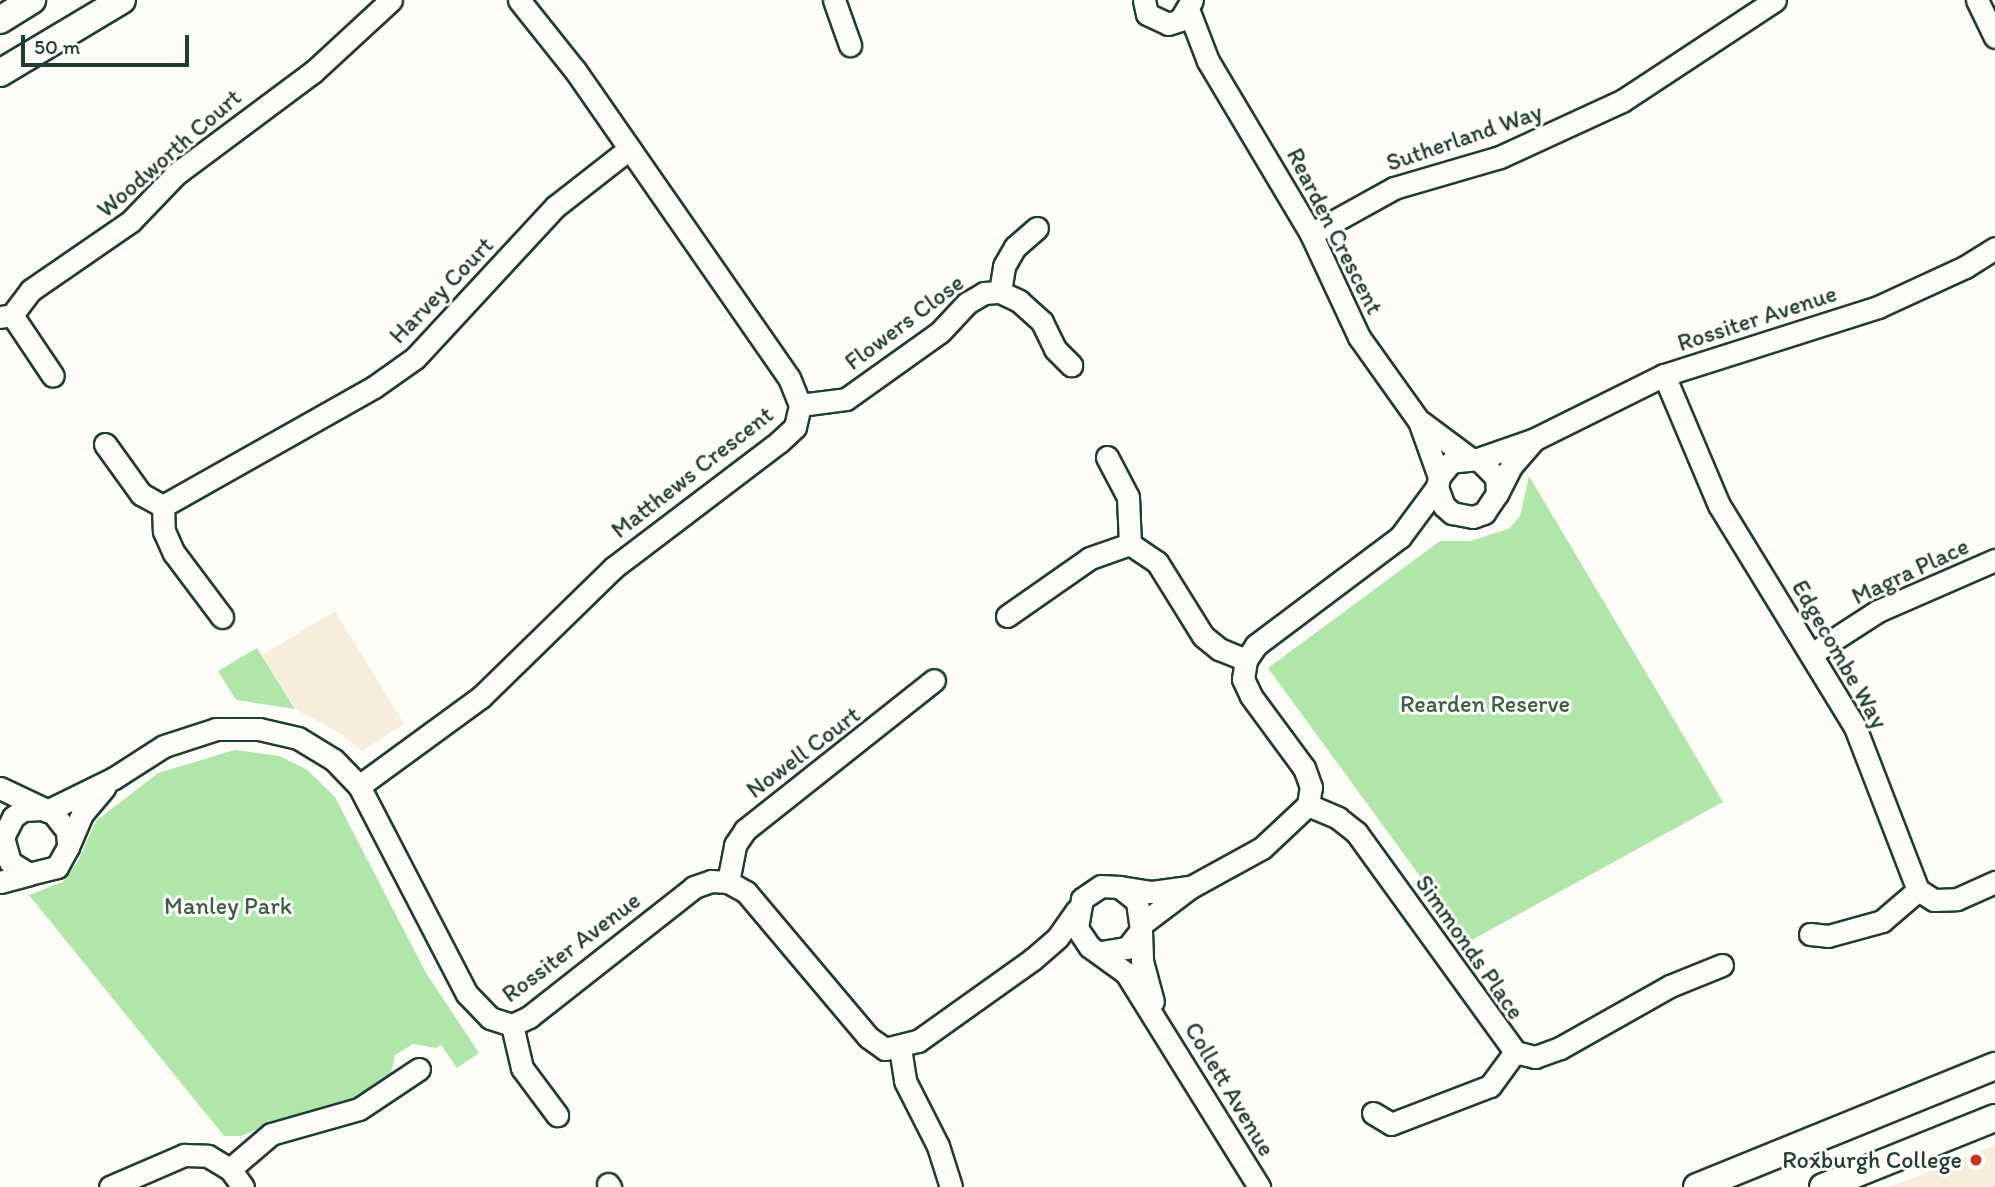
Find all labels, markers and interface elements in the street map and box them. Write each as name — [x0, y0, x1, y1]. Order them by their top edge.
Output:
scale bar — [24, 21, 192, 65]
text: 50 m — [34, 34, 80, 59]
street label: Woodworth Court — [91, 83, 247, 223]
street label: Sutherland Way — [1382, 97, 1546, 177]
street label: Rearden Crescent — [1281, 143, 1389, 319]
street label: Harvey Court — [383, 231, 499, 349]
street label: Flowers Close — [839, 268, 969, 376]
street label: Rossiter Avenue — [1674, 279, 1840, 357]
street label: Matthews Crescent — [605, 400, 779, 544]
street label: Magra Place — [1847, 531, 1973, 611]
street label: Edgecombe Way — [1786, 575, 1894, 733]
park label: Rearden Reserve — [1400, 690, 1570, 718]
street label: Nowell Court — [741, 700, 865, 804]
street label: Simmonds Place — [1410, 869, 1530, 1025]
street label: Rossiter Avenue — [497, 886, 645, 1008]
park label: Manley Park — [164, 892, 292, 920]
street label: Collett Avenue — [1179, 1017, 1281, 1161]
place label: Roxburgh College — [1782, 1146, 1962, 1174]
marker: Roxburgh College — [1968, 1152, 1984, 1168]

